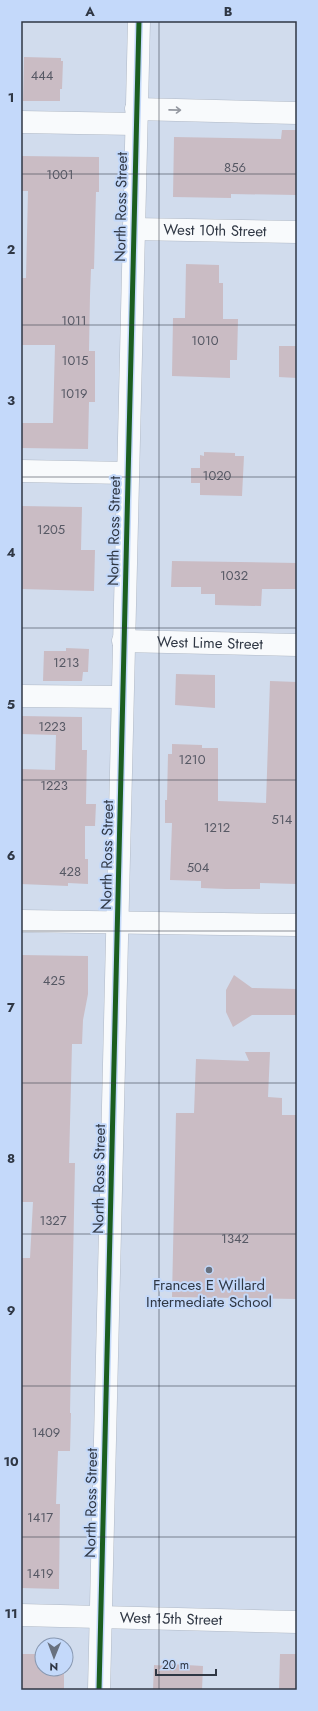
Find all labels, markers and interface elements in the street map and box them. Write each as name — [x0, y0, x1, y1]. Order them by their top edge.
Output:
text: A — [84, 2, 95, 21]
text: B — [224, 2, 233, 21]
house number: 444 — [31, 66, 54, 85]
text: 1 — [8, 88, 14, 107]
one-way arrow — [168, 107, 181, 114]
street label: North Ross Street — [109, 151, 133, 262]
house number: 856 — [224, 158, 246, 177]
house number: 1001 — [46, 165, 74, 184]
street label: West 10th Street — [163, 219, 267, 242]
text: 2 — [7, 240, 15, 259]
house number: 1011 — [61, 311, 87, 330]
house number: 1010 — [191, 331, 219, 350]
house number: 1015 — [62, 351, 88, 370]
house number: 1019 — [61, 384, 88, 403]
text: 3 — [7, 391, 15, 410]
house number: 1020 — [203, 466, 232, 485]
street label: North Ross Street — [102, 475, 126, 586]
house number: 1205 — [37, 520, 65, 539]
text: 4 — [6, 543, 16, 562]
house number: 1032 — [220, 566, 248, 585]
street label: West Lime Street — [157, 631, 264, 655]
house number: 1213 — [53, 653, 79, 672]
text: 5 — [7, 695, 15, 714]
house number: 1223 — [38, 717, 66, 736]
house number: 1210 — [179, 750, 206, 769]
house number: 1223 — [40, 776, 68, 795]
street label: North Ross Street — [95, 799, 119, 910]
house number: 514 — [272, 810, 293, 829]
house number: 1212 — [204, 818, 230, 837]
text: 6 — [7, 846, 16, 865]
house number: 504 — [187, 858, 210, 877]
house number: 428 — [59, 862, 81, 881]
house number: 425 — [43, 971, 65, 990]
text: 7 — [7, 998, 15, 1017]
street label: North Ross Street — [87, 1123, 111, 1234]
text: 8 — [7, 1149, 15, 1168]
house number: 1327 — [39, 1211, 67, 1230]
house number: 1342 — [221, 1229, 249, 1248]
marker: Frances E Willard Intermediate School — [204, 1265, 214, 1275]
place label: Frances E Willard Intermediate School — [146, 1274, 272, 1313]
text: 9 — [7, 1301, 16, 1320]
house number: 1409 — [32, 1423, 60, 1442]
street label: North Ross Street — [79, 1447, 103, 1558]
text: 10 — [3, 1452, 19, 1471]
house number: 1417 — [27, 1508, 53, 1527]
house number: 1419 — [27, 1564, 53, 1583]
text: 11 — [4, 1604, 18, 1623]
street label: West 15th Street — [119, 1607, 223, 1631]
north arrow — [34, 1637, 74, 1677]
scale bar — [156, 1651, 216, 1677]
text: 20 m — [162, 1656, 189, 1674]
text: N — [49, 1659, 58, 1675]

